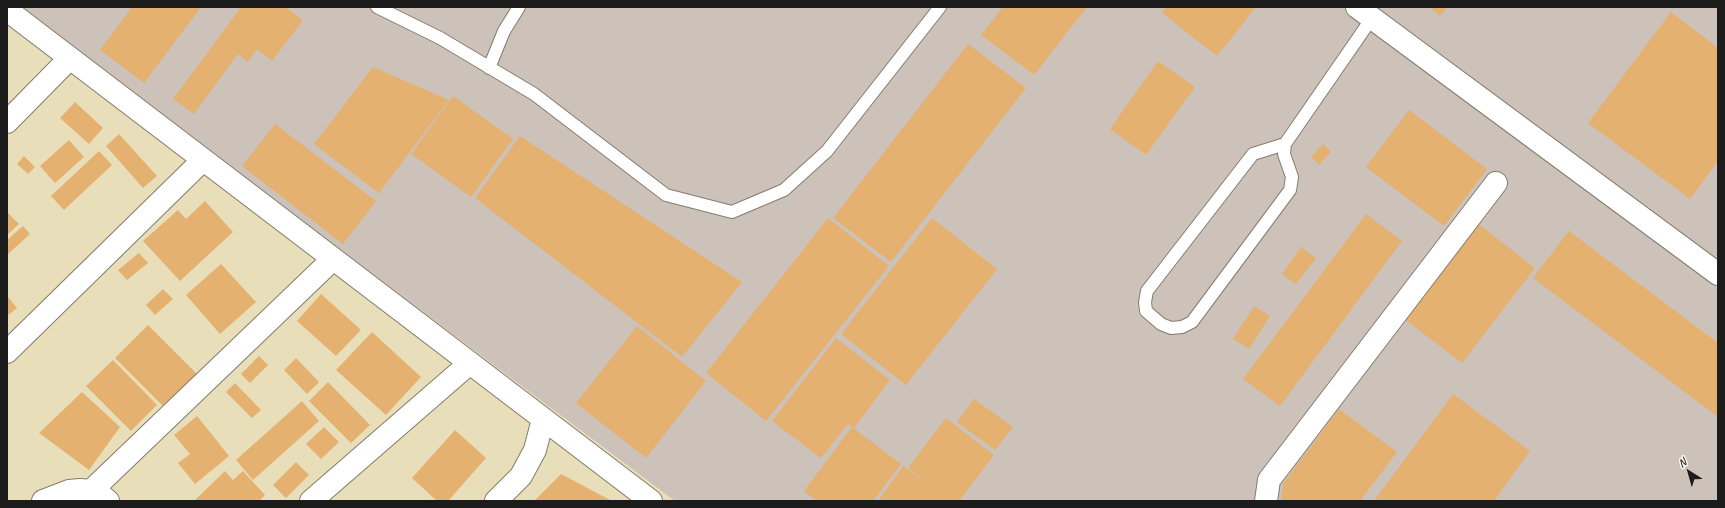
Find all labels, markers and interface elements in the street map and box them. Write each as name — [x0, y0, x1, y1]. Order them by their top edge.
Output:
north arrow — [1669, 452, 1709, 492]
text: N — [1675, 455, 1689, 470]

